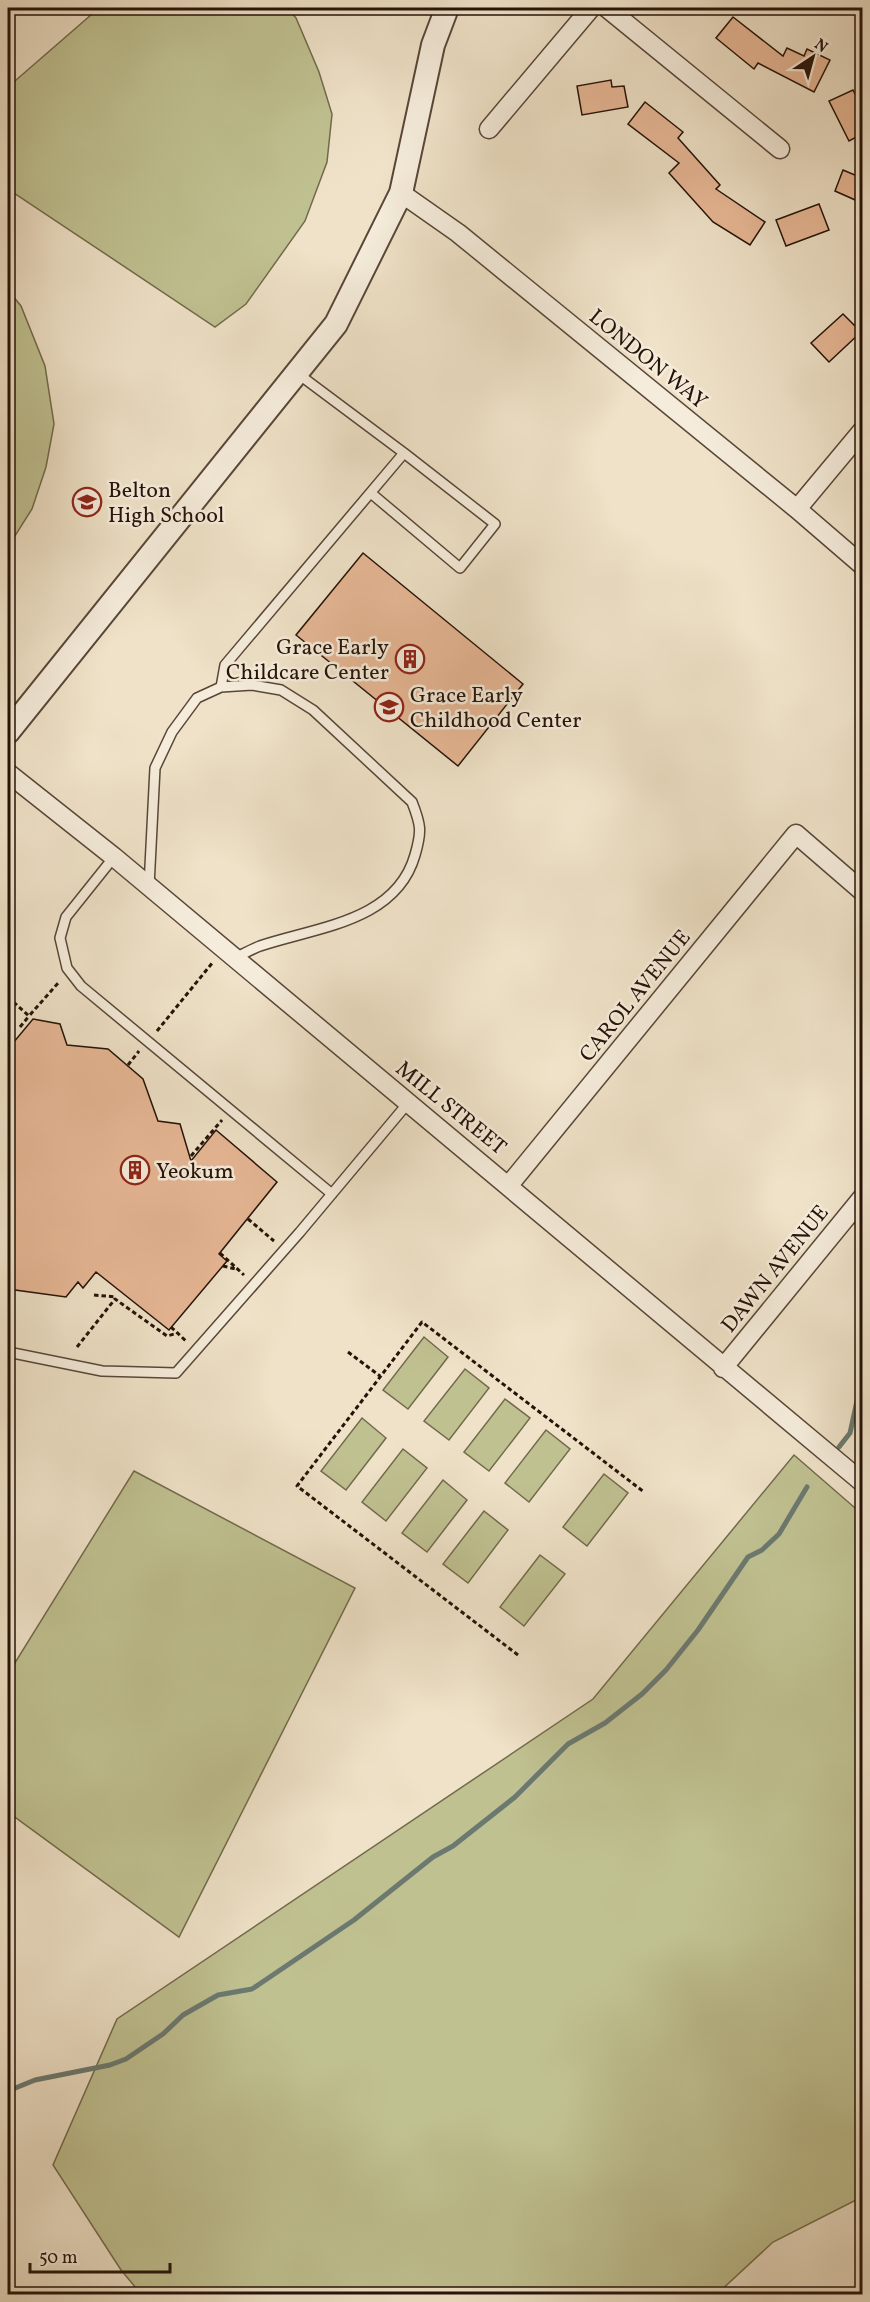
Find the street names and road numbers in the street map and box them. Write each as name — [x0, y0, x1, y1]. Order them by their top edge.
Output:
street label: LONDON WAY — [582, 302, 713, 418]
street label: CAROL AVENUE — [573, 924, 699, 1069]
street label: MILL STREET — [388, 1054, 513, 1163]
street label: DAWN AVENUE — [715, 1199, 837, 1340]

